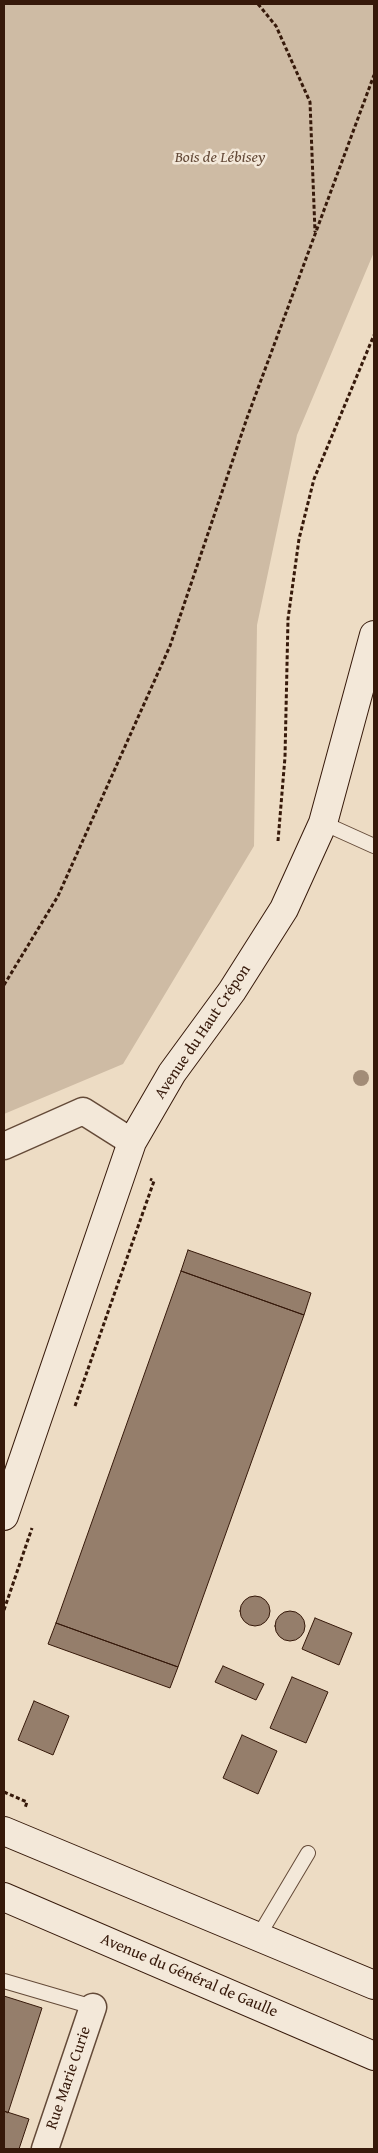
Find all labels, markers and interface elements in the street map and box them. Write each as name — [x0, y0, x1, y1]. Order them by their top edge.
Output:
park label: Bois de Lébisey — [175, 148, 265, 168]
street label: Avenue du Haut Crépon — [151, 961, 255, 1103]
street label: Avenue du Général de Gaulle — [98, 1930, 280, 2022]
street label: Rue Marie Curie — [42, 2024, 96, 2132]

